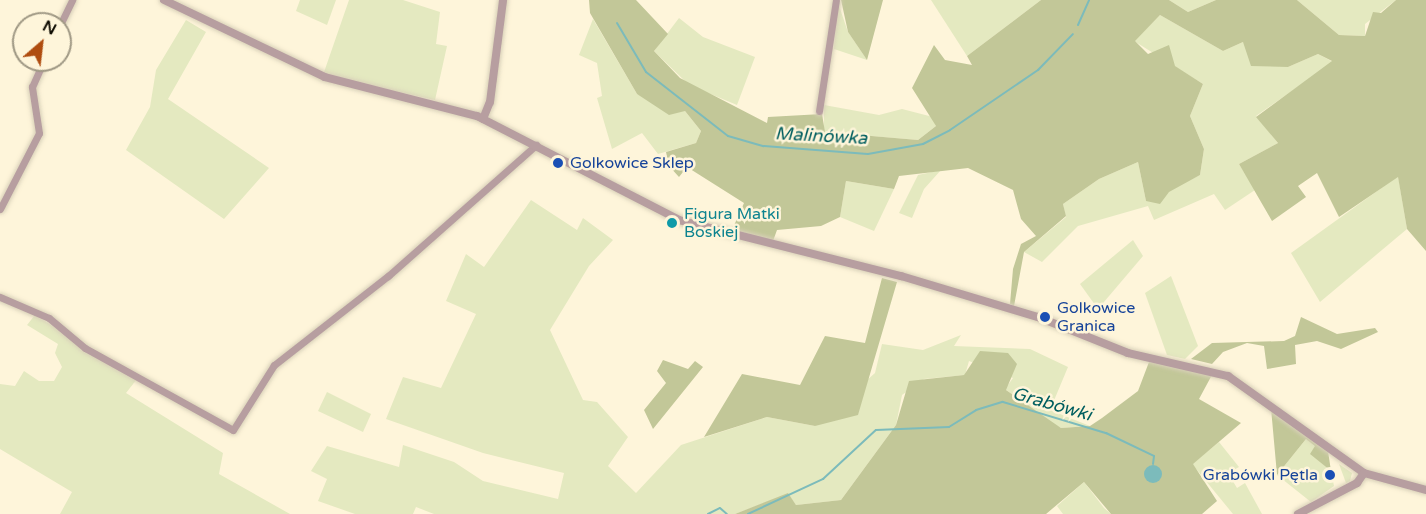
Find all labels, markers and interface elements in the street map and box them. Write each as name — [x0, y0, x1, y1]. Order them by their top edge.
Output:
north arrow — [12, 12, 72, 72]
text: N — [39, 16, 60, 40]
water label: Malinówka — [774, 123, 868, 149]
place label: Golkowice Sklep — [570, 153, 694, 173]
marker: Golkowice Sklep — [551, 156, 565, 170]
place label: Figura Matki Boskiej — [684, 204, 780, 242]
marker: Figura Matki Boskiej — [665, 216, 679, 230]
place label: Golkowice Granica — [1057, 298, 1135, 336]
marker: Golkowice Granica — [1038, 310, 1052, 324]
water label: Grabówki — [1010, 382, 1094, 426]
place label: Grabówki Pętla — [1203, 465, 1318, 485]
marker: Grabówki Pętla — [1323, 468, 1337, 482]

